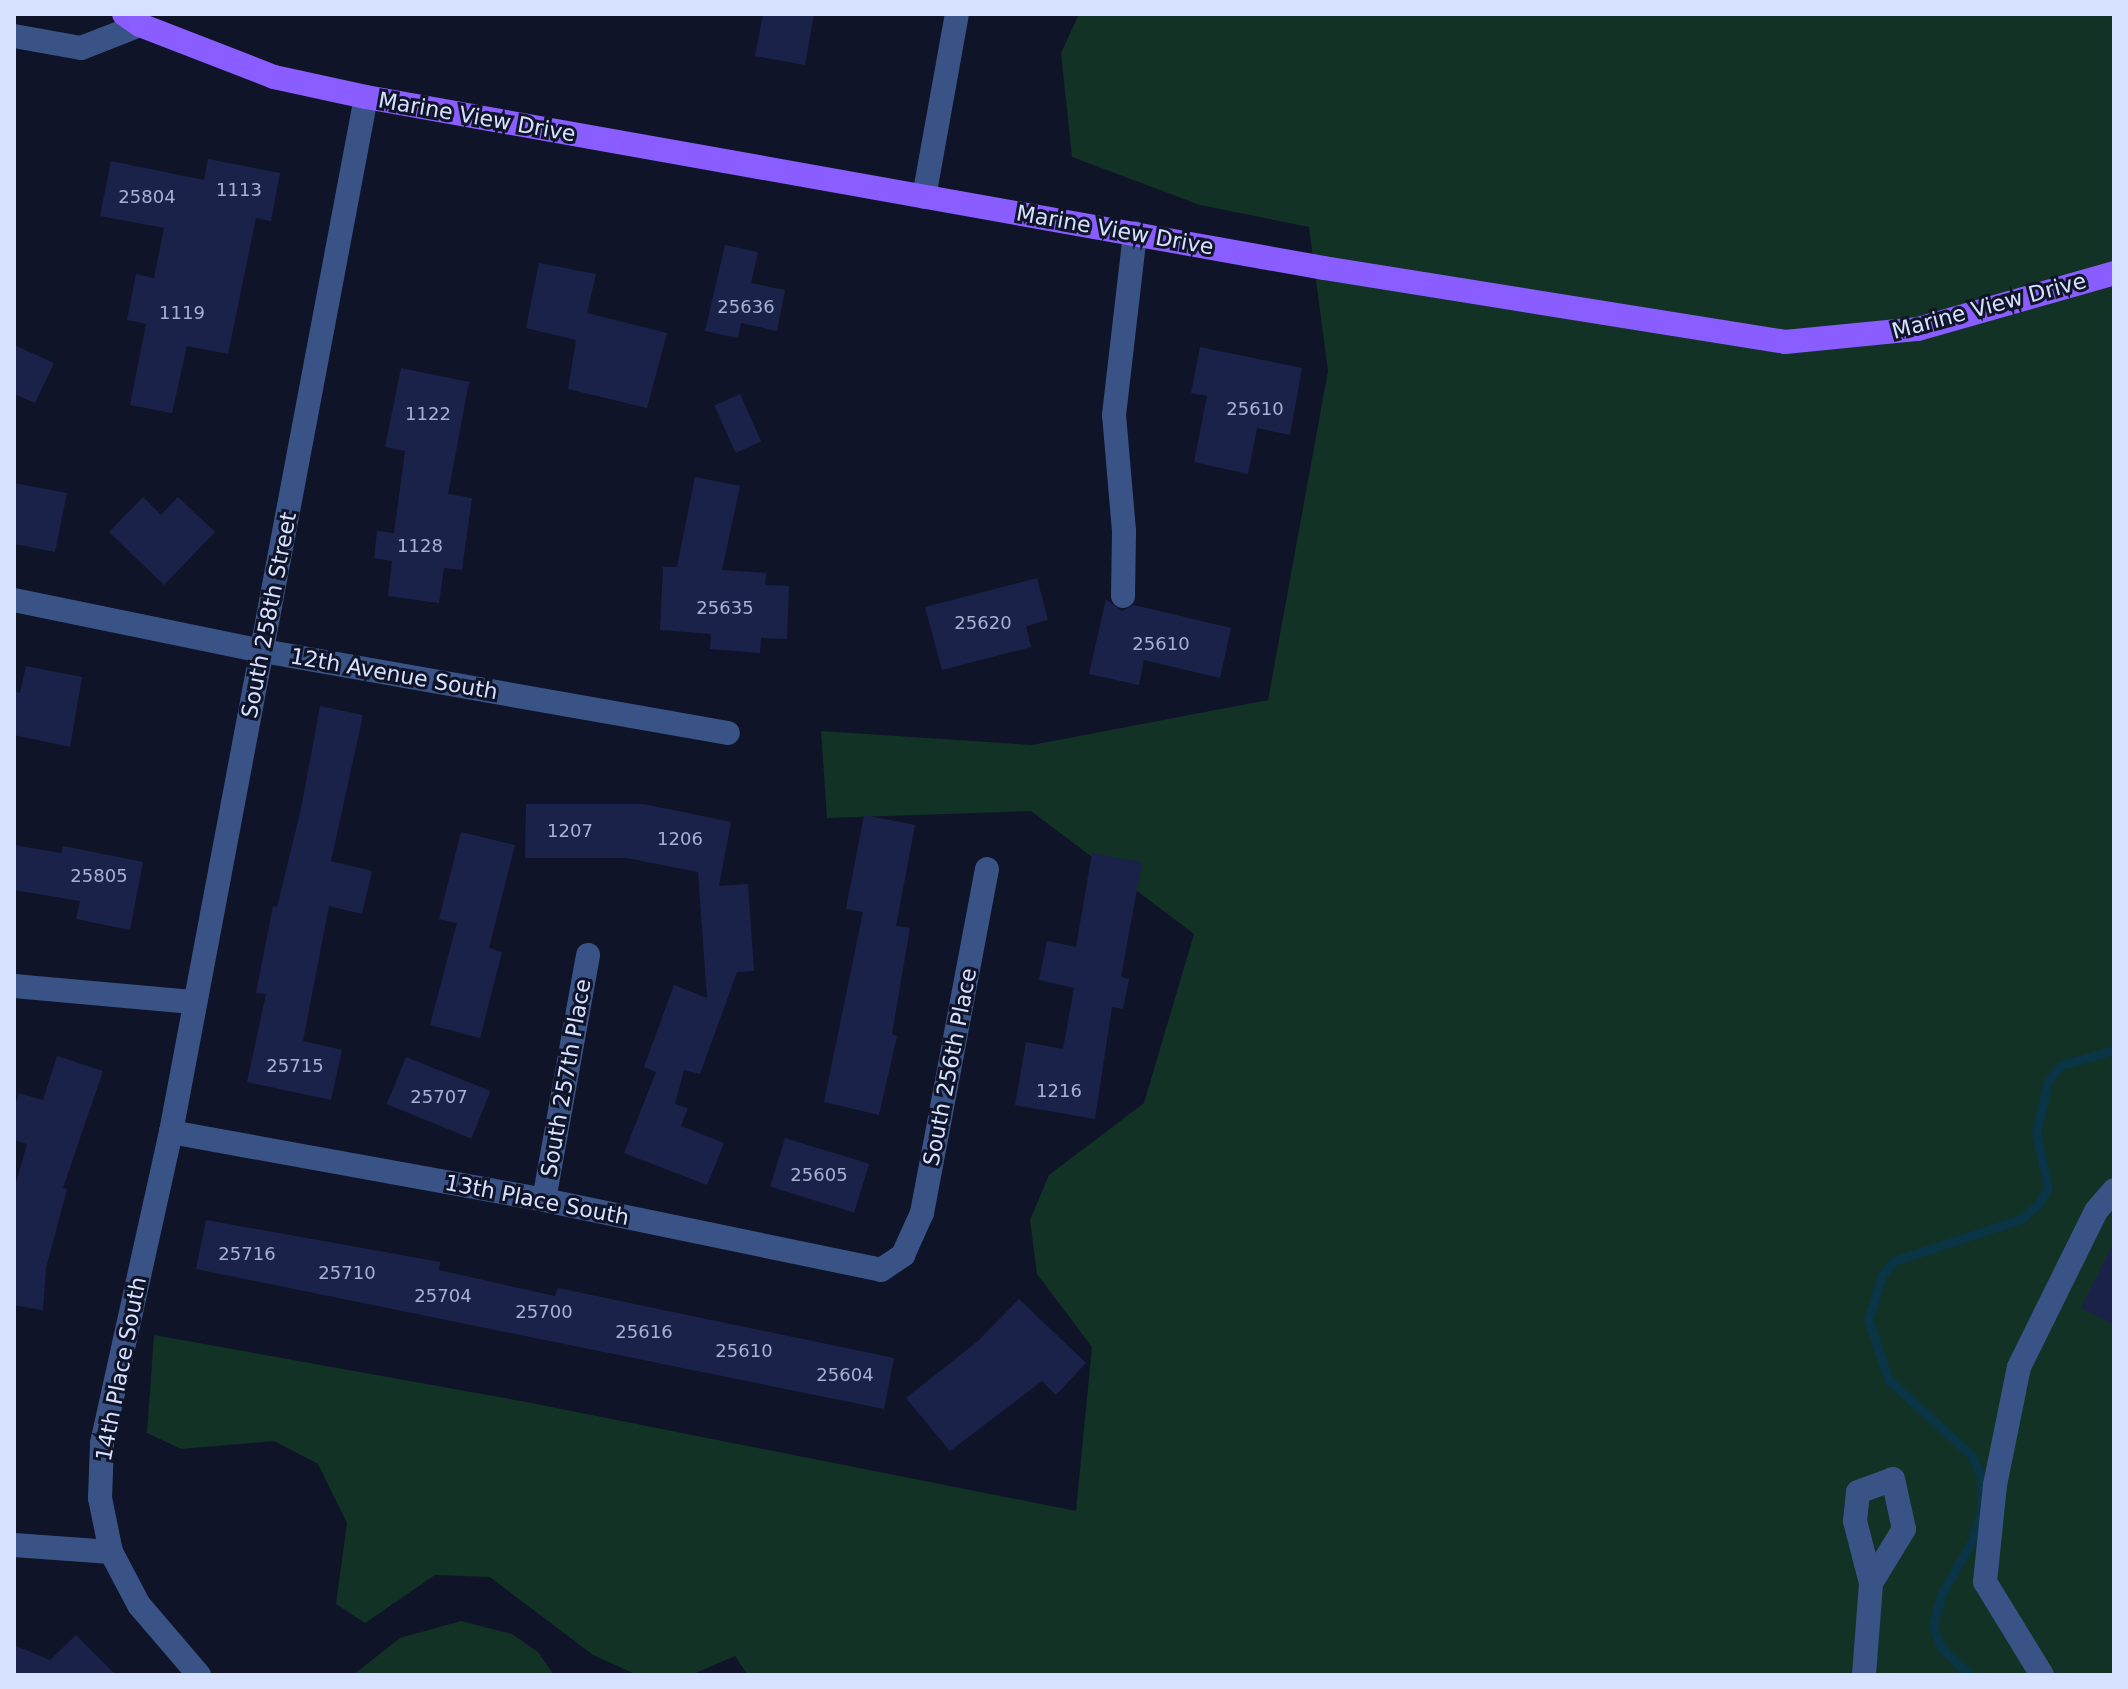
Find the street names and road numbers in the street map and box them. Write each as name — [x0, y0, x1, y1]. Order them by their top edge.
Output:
street label: Marine View Drive — [376, 87, 578, 147]
street label: Marine View Drive — [1014, 200, 1216, 260]
street label: Marine View Drive — [1889, 267, 2089, 345]
street label: South 258th Street — [236, 510, 302, 720]
street label: 12th Avenue South — [288, 643, 500, 705]
street label: South 256th Place — [918, 966, 982, 1168]
street label: South 257th Place — [536, 977, 596, 1179]
street label: 13th Place South — [443, 1169, 631, 1231]
street label: 14th Place South — [90, 1275, 152, 1463]

